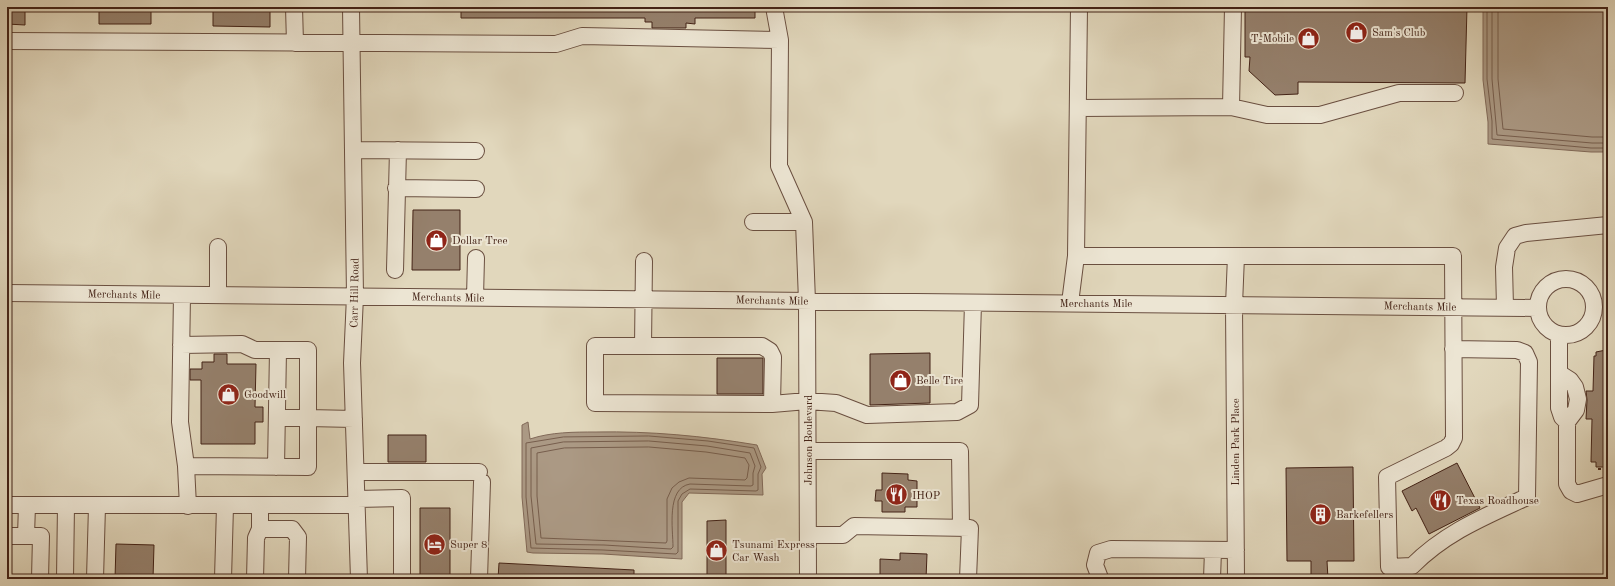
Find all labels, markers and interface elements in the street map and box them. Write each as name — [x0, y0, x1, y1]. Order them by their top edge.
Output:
shop icon: Sam's Club — [1343, 19, 1369, 45]
shop icon: T-Mobile — [1296, 25, 1322, 51]
place label: Sam's Club — [1372, 28, 1426, 39]
place label: T-Mobile — [1251, 34, 1294, 45]
shop icon: Dollar Tree — [423, 227, 449, 253]
place label: Dollar Tree — [452, 236, 507, 247]
street label: Carr Hill Road — [349, 258, 362, 328]
street label: Merchants Mile — [87, 289, 161, 302]
street label: Merchants Mile — [411, 292, 485, 305]
street label: Merchants Mile — [735, 295, 809, 308]
street label: Merchants Mile — [1060, 299, 1132, 310]
street label: Merchants Mile — [1383, 301, 1457, 314]
shop icon: Belle Tire — [887, 367, 913, 393]
place label: Belle Tire — [916, 376, 963, 387]
shop icon: Goodwill — [215, 381, 241, 407]
place label: Goodwill — [244, 390, 286, 401]
street label: Johnson Boulevard — [804, 394, 815, 485]
street label: Linden Park Place — [1231, 398, 1242, 486]
restaurant icon: IHOP — [883, 482, 909, 508]
restaurant icon: Texas Roadhouse — [1428, 487, 1454, 513]
place label: IHOP — [912, 491, 940, 502]
place label: Texas Roadhouse — [1456, 496, 1539, 507]
building icon: Barkefellers — [1307, 501, 1333, 527]
place label: Barkefellers — [1336, 510, 1394, 521]
hotel icon: Super 8 — [422, 531, 448, 557]
shop icon: Tsunami Express Car Wash — [704, 537, 730, 563]
place label: Super 8 — [450, 540, 487, 551]
place label: Tsunami Express Car Wash — [732, 540, 815, 564]

